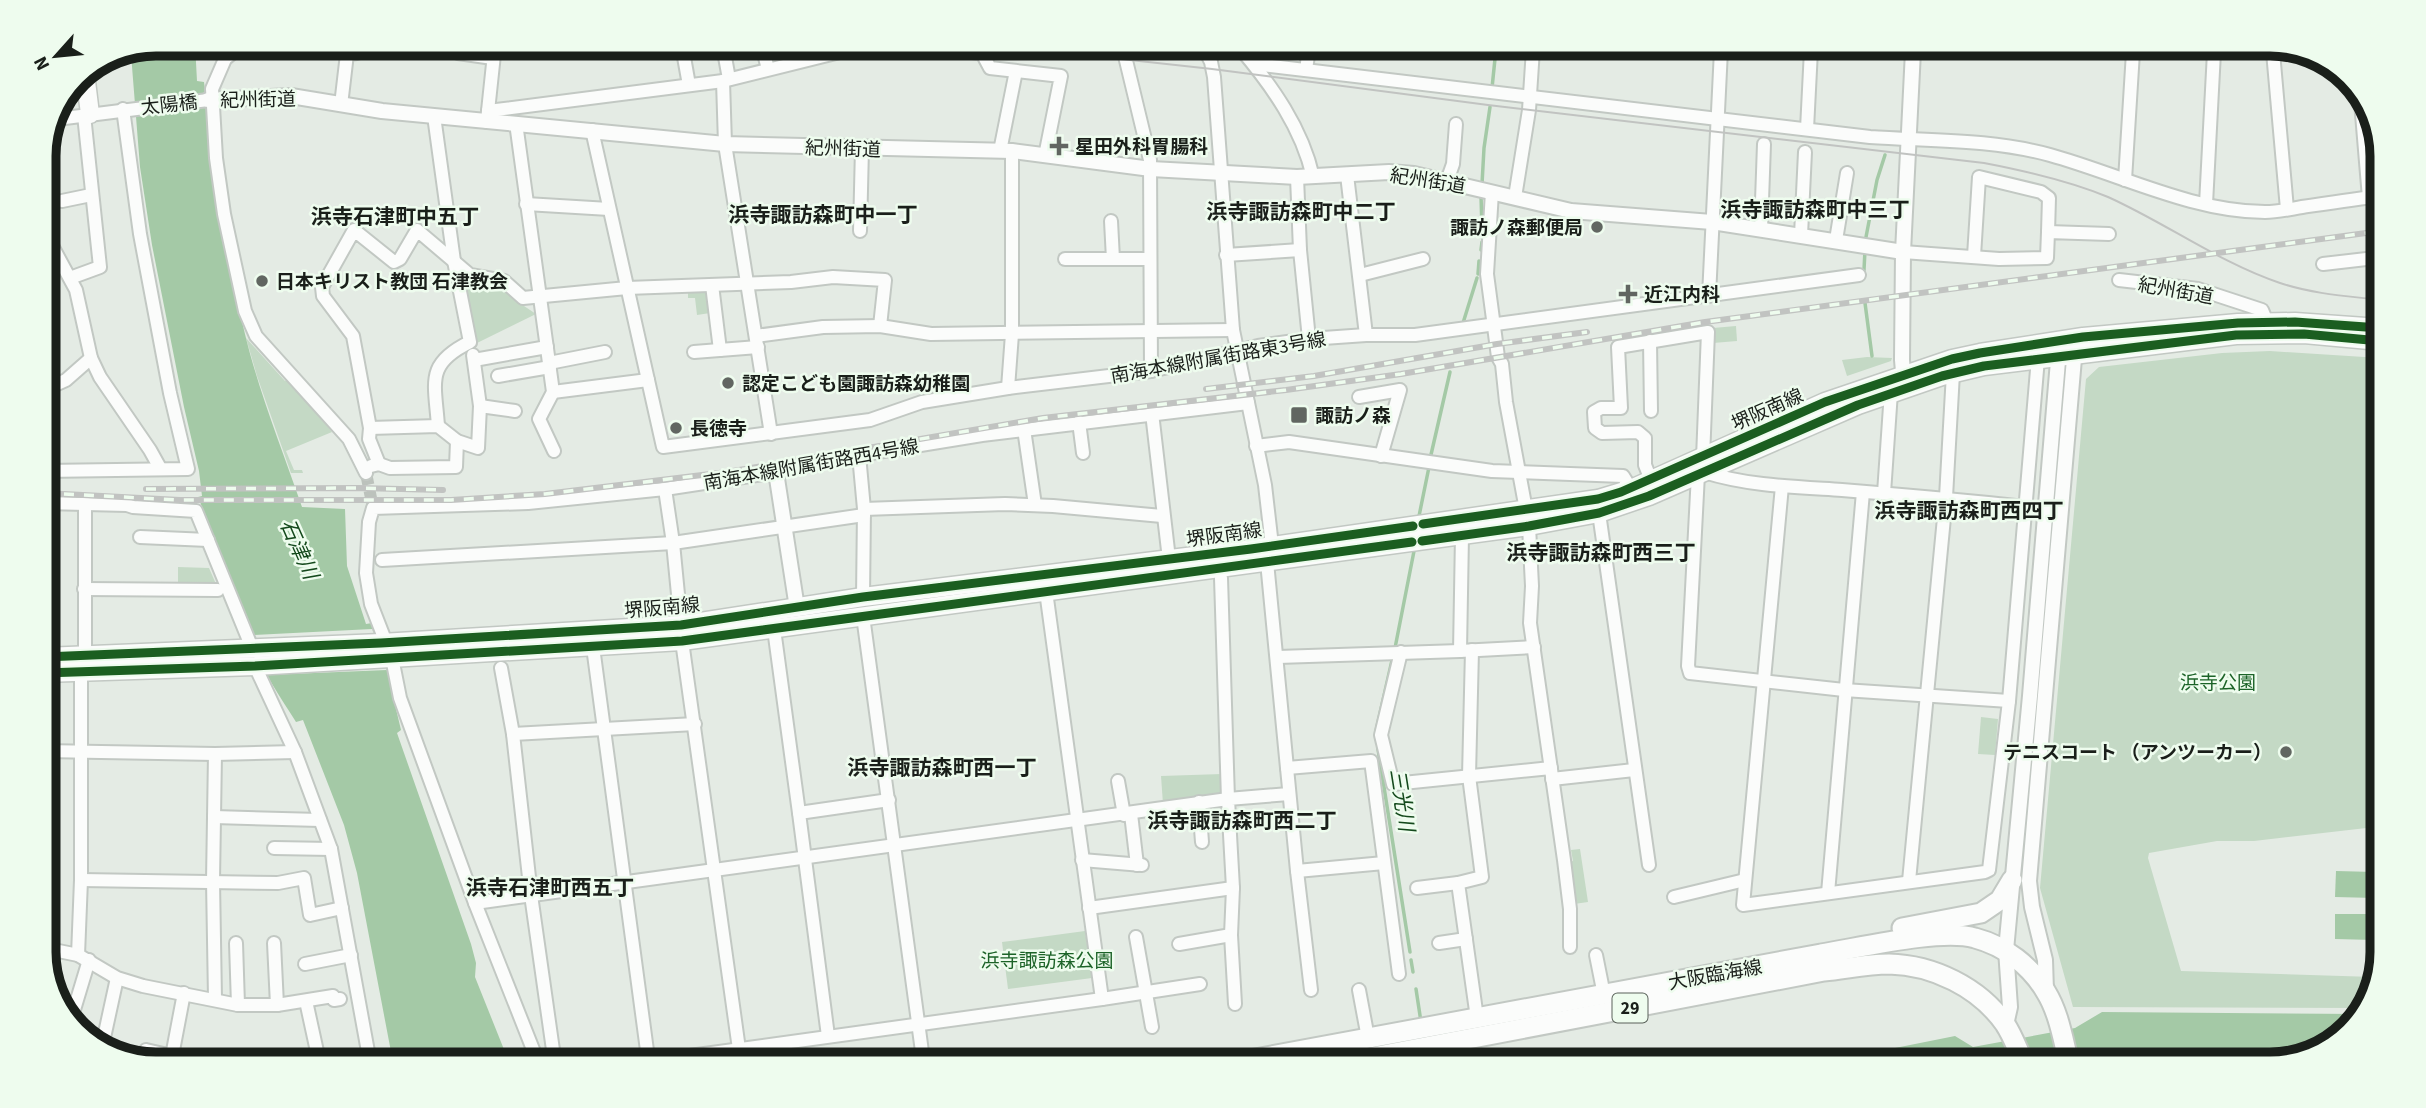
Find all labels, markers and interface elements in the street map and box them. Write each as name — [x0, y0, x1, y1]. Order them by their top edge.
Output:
north arrow — [21, 21, 91, 91]
text: N — [27, 51, 57, 75]
street label: 紀州街道 — [220, 86, 296, 115]
street label: 太陽橋 — [139, 89, 199, 122]
place label: 星田外科胃腸科 — [1075, 134, 1208, 161]
street label: 紀州街道 — [804, 135, 881, 164]
marker: 星田外科胃腸科 — [1049, 136, 1069, 156]
street label: 紀州街道 — [1388, 162, 1467, 201]
district label: 浜寺諏訪森町中三丁 — [1721, 195, 1910, 225]
district label: 浜寺諏訪森町中二丁 — [1207, 197, 1396, 227]
district label: 浜寺諏訪森町中一丁 — [729, 200, 918, 230]
district label: 浜寺石津町中五丁 — [311, 202, 479, 232]
place label: 諏訪ノ森郵便局 — [1450, 215, 1583, 242]
marker: 諏訪ノ森郵便局 — [1589, 219, 1605, 235]
place label: 日本キリスト教団 石津教会 — [276, 269, 508, 296]
street label: 紀州街道 — [2136, 272, 2216, 311]
marker: 日本キリスト教団 石津教会 — [254, 273, 270, 289]
place label: 近江内科 — [1644, 282, 1720, 309]
marker: 近江内科 — [1618, 284, 1638, 304]
street label: 南海本線附属街路東3号線 — [1108, 326, 1328, 391]
place label: 認定こども園諏訪森幼稚園 — [742, 371, 970, 398]
marker: 認定こども園諏訪森幼稚園 — [720, 375, 736, 391]
street label: 堺阪南線 — [1727, 383, 1808, 438]
place label: 諏訪ノ森 — [1315, 403, 1391, 430]
marker: 諏訪ノ森 — [1289, 405, 1309, 425]
place label: 長徳寺 — [690, 416, 747, 443]
marker: 長徳寺 — [668, 420, 684, 436]
street label: 南海本線附属街路西4号線 — [701, 433, 921, 498]
district label: 浜寺諏訪森町西四丁 — [1875, 496, 2064, 526]
water label: 石津川 — [272, 514, 326, 586]
street label: 堺阪南線 — [1185, 517, 1264, 554]
district label: 浜寺諏訪森町西三丁 — [1507, 538, 1696, 568]
street label: 堺阪南線 — [623, 592, 701, 625]
park label: 浜寺公園 — [2180, 670, 2256, 697]
place label: テニスコート （アンツーカー） — [2003, 740, 2272, 767]
marker: テニスコート （アンツーカー） — [2278, 744, 2294, 760]
district label: 浜寺諏訪森町西一丁 — [848, 753, 1037, 783]
water label: 三光川 — [1382, 767, 1422, 835]
district label: 浜寺諏訪森町西二丁 — [1148, 806, 1337, 836]
district label: 浜寺石津町西五丁 — [466, 873, 634, 903]
park label: 浜寺諏訪森公園 — [980, 948, 1114, 975]
street label: 大阪臨海線 — [1666, 954, 1764, 997]
road number: 29 — [1612, 993, 1648, 1023]

